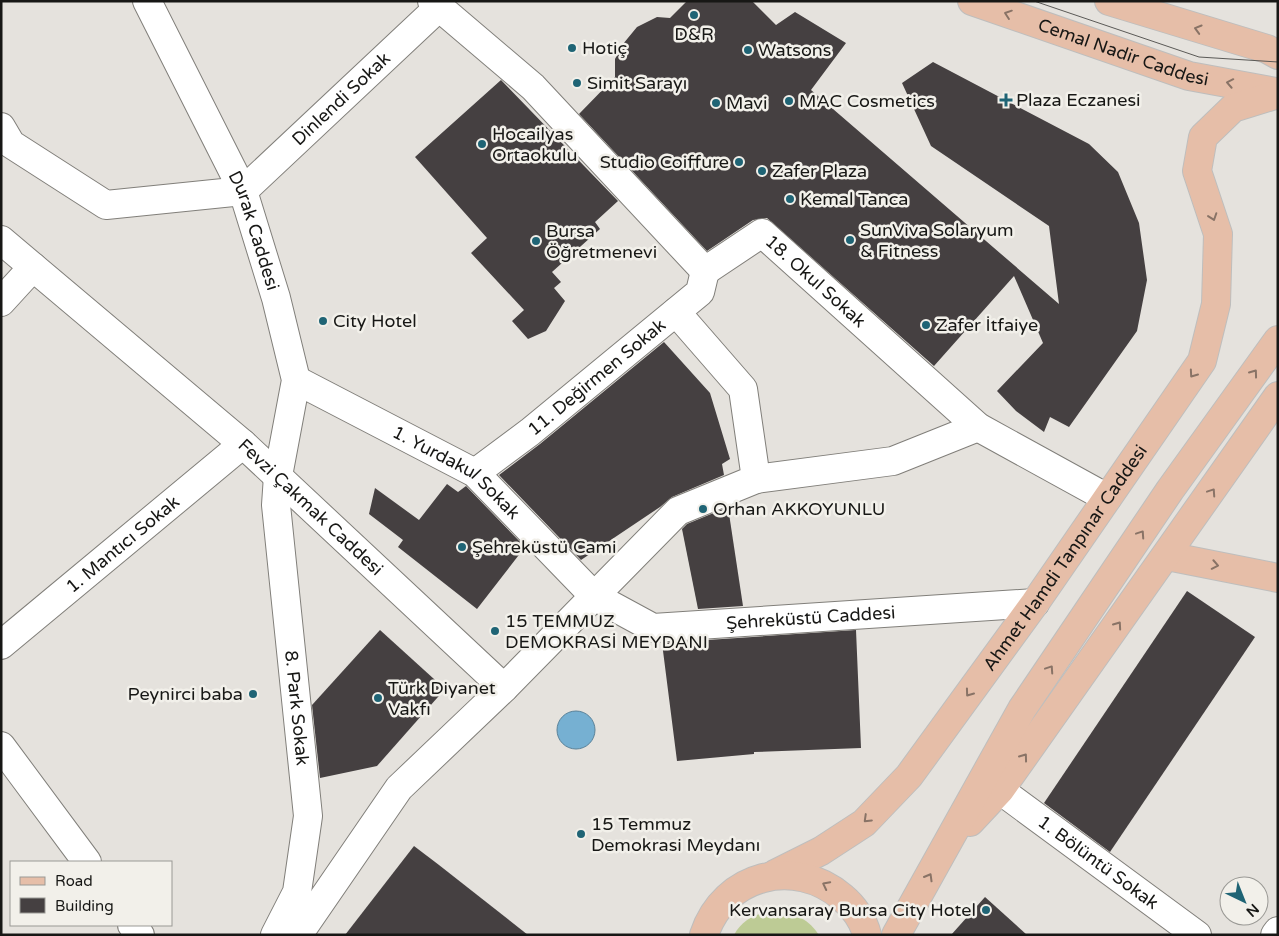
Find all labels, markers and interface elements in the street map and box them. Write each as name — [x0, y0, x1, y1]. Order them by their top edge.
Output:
marker: D&R — [688, 9, 700, 21]
one-way arrow — [1005, 9, 1013, 19]
street label: Cemal Nadir Caddesi — [1035, 14, 1211, 90]
place label: D&R — [674, 23, 714, 45]
one-way arrow — [1195, 25, 1203, 35]
place label: Hotiç — [582, 37, 627, 59]
place label: Watsons — [758, 39, 831, 61]
marker: Hotiç — [566, 42, 578, 54]
marker: Watsons — [742, 44, 754, 56]
street label: Dinlendi Sokak — [287, 47, 395, 150]
place label: Simit Sarayı — [587, 72, 687, 94]
marker: Simit Sarayı — [571, 77, 583, 89]
one-way arrow — [1225, 79, 1234, 89]
place label: Plaza Eczanesi — [1016, 89, 1141, 111]
place label: MAC Cosmetics — [799, 90, 935, 112]
place label: Mavi — [726, 92, 767, 114]
marker: Plaza Eczanesi — [1000, 94, 1012, 106]
marker: MAC Cosmetics — [783, 95, 795, 107]
marker: Mavi — [710, 97, 722, 109]
place label: Hocailyas Ortaokulu — [492, 123, 578, 166]
marker: Hocailyas Ortaokulu — [476, 138, 488, 150]
place label: Studio Coiffure — [600, 151, 729, 173]
marker: Studio Coiffure — [733, 156, 745, 168]
place label: Zafer Plaza — [772, 160, 867, 182]
marker: Zafer Plaza — [756, 165, 768, 177]
street label: Durak Caddesi — [224, 167, 284, 293]
place label: Kemal Tanca — [800, 188, 908, 210]
marker: Kemal Tanca — [784, 193, 796, 205]
one-way arrow — [1207, 212, 1217, 221]
place label: SunViva Solaryum & Fitness — [860, 219, 1014, 262]
place label: Bursa Öğretmenevi — [546, 220, 657, 263]
street label: 18. Okul Sokak — [761, 230, 871, 332]
marker: SunViva Solaryum & Fitness — [844, 234, 856, 246]
marker: Bursa Öğretmenevi — [530, 235, 542, 247]
place label: City Hotel — [333, 310, 417, 332]
street label: 11. Değirmen Sokak — [523, 314, 670, 440]
place label: Zafer İtfaiye — [936, 314, 1038, 336]
marker: City Hotel — [317, 315, 329, 327]
marker: Zafer İtfaiye — [920, 319, 932, 331]
one-way arrow — [1190, 368, 1199, 378]
one-way arrow — [1249, 370, 1257, 379]
street label: 1. Yurdakul Sokak — [389, 421, 525, 524]
street label: Fevzi Çakmak Caddesi — [234, 434, 388, 580]
street label: Ahmet Hamdi Tanpınar Caddesi — [978, 441, 1152, 675]
one-way arrow — [1206, 488, 1215, 498]
street label: 1. Mantıcı Sokak — [61, 491, 184, 597]
place label: Orhan AKKOYUNLU — [713, 498, 885, 520]
marker: Orhan AKKOYUNLU — [697, 503, 709, 515]
one-way arrow — [1134, 530, 1144, 539]
place label: Şehreküstü Cami — [472, 536, 617, 558]
marker: Şehreküstü Cami — [456, 541, 468, 553]
one-way arrow — [1210, 560, 1219, 570]
street label: Şehreküstü Caddesi — [725, 601, 896, 634]
place label: 15 TEMMUZ DEMOKRASİ MEYDANI — [505, 610, 708, 653]
one-way arrow — [1112, 621, 1121, 631]
marker: 15 TEMMUZ DEMOKRASİ MEYDANI — [489, 625, 501, 637]
street label: 8. Park Sokak — [280, 649, 314, 767]
one-way arrow — [1043, 665, 1053, 674]
place label: Türk Diyanet Vakfı — [388, 677, 496, 720]
place label: Peynirci baba — [128, 683, 243, 705]
one-way arrow — [966, 687, 975, 697]
marker: Peynirci baba — [247, 688, 259, 700]
marker: Türk Diyanet Vakfı — [372, 692, 384, 704]
one-way arrow — [1018, 753, 1027, 763]
street label: 1. Bölüntü Sokak — [1034, 811, 1163, 914]
place label: 15 Temmuz Demokrasi Meydanı — [591, 813, 760, 856]
one-way arrow — [864, 813, 873, 822]
marker: 15 Temmuz Demokrasi Meydanı — [575, 828, 587, 840]
legend — [10, 861, 172, 926]
text: Road — [55, 872, 93, 890]
one-way arrow — [923, 874, 933, 883]
north arrow — [1219, 876, 1269, 926]
one-way arrow — [822, 881, 831, 892]
text: Building — [55, 897, 114, 915]
place label: Kervansaray Bursa City Hotel — [729, 899, 976, 921]
text: N — [1243, 900, 1262, 920]
marker: Kervansaray Bursa City Hotel — [980, 904, 992, 916]

